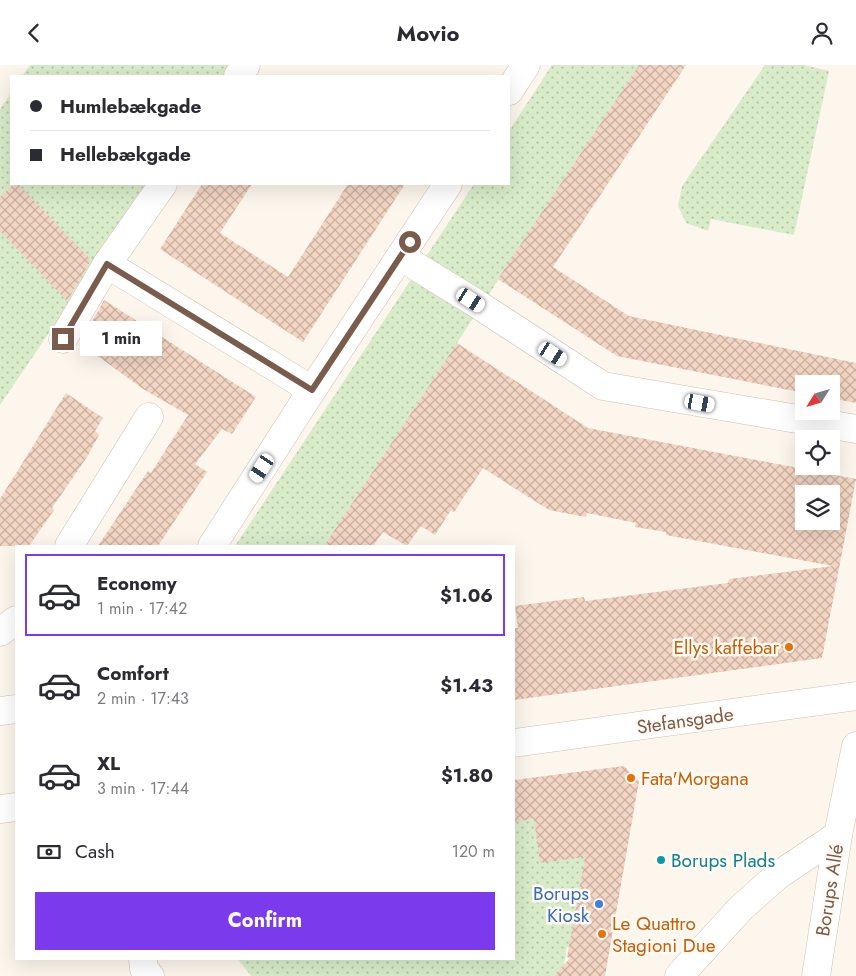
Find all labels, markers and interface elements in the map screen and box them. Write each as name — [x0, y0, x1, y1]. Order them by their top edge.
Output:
text: Movio — [397, 17, 459, 49]
icon: back — [20, 19, 48, 47]
icon: person — [808, 19, 836, 47]
text: Humlebækgade — [60, 93, 201, 120]
text: Hellebækgade — [60, 141, 191, 168]
route start — [399, 231, 421, 253]
car — [454, 286, 487, 314]
callout: 1 min — [80, 321, 163, 357]
text: 1 min — [101, 327, 141, 350]
route end — [52, 328, 74, 350]
car — [536, 340, 569, 368]
north arrow — [795, 375, 840, 420]
map controls — [795, 375, 840, 530]
car — [683, 393, 716, 413]
button: locate — [795, 430, 840, 475]
car — [247, 451, 276, 485]
button: layers — [795, 485, 840, 530]
text: Economy — [97, 570, 177, 597]
icon: car — [37, 573, 82, 618]
text: $1.06 — [440, 582, 493, 609]
text: 1 min · 17:42 — [97, 597, 187, 620]
place label: Ellys kaffebar — [673, 634, 779, 661]
marker: Ellys kaffebar — [783, 641, 795, 653]
text: Comfort — [97, 660, 169, 687]
icon: car — [37, 663, 82, 708]
text: $1.43 — [440, 672, 493, 699]
text: 2 min · 17:43 — [97, 687, 189, 710]
street label: Stefansgade — [635, 700, 735, 741]
text: XL — [97, 750, 120, 777]
icon: car — [37, 753, 82, 798]
text: $1.80 — [441, 762, 493, 789]
place label: Fata'Morgana — [641, 765, 749, 792]
marker: Fata'Morgana — [625, 772, 637, 784]
text: 3 min · 17:44 — [97, 777, 189, 800]
icon: cash — [35, 838, 63, 866]
text: Cash — [75, 838, 115, 865]
text: 120 m — [452, 840, 495, 863]
street label: Borups Allé — [809, 842, 850, 938]
place label: Borups Plads — [671, 847, 775, 874]
marker: Borups Plads — [655, 854, 667, 866]
place label: Borups Kiosk — [533, 880, 590, 929]
button: Confirm — [35, 892, 495, 950]
marker: Borups Kiosk — [593, 898, 605, 910]
place label: Le Quattro Stagioni Due — [612, 910, 716, 959]
marker: Le Quattro Stagioni Due — [596, 928, 608, 940]

